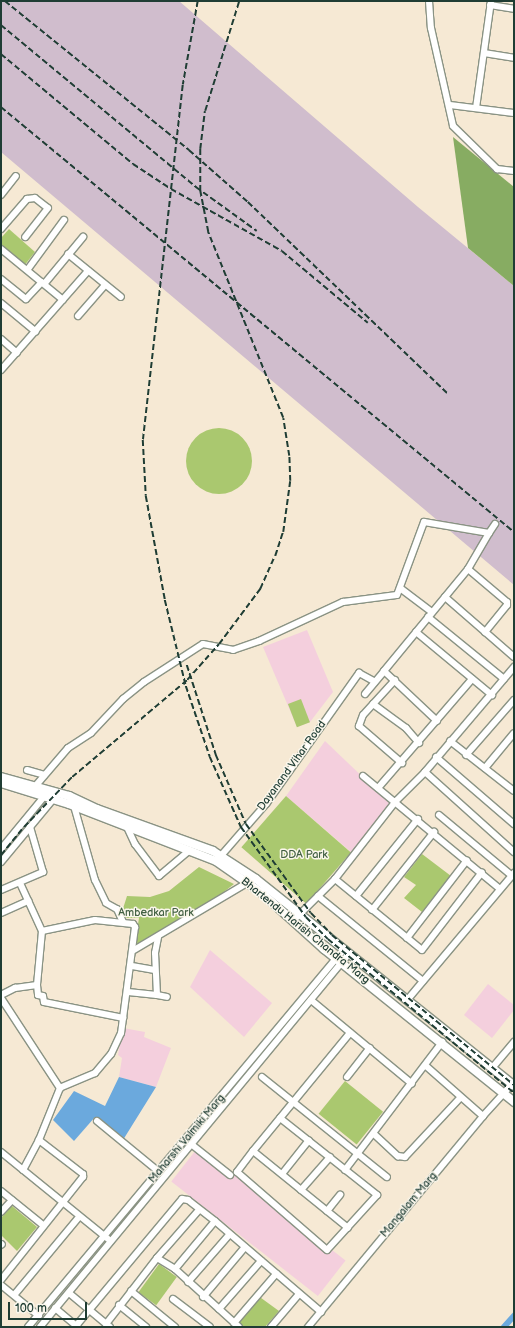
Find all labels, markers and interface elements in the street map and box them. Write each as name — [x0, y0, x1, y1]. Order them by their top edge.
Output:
street label: Dayanand Vihar Road — [255, 718, 329, 814]
park label: DDA Park — [280, 848, 328, 862]
street label: Bhartendu Harish Chandra Marg — [238, 875, 372, 987]
park label: Ambedkar Park — [118, 906, 194, 920]
street label: Maharshi Valmiki Marg — [146, 1092, 228, 1186]
street label: Mangalam Marg — [378, 1170, 440, 1240]
scale bar — [10, 1294, 89, 1320]
text: 100 m — [15, 1301, 47, 1316]

